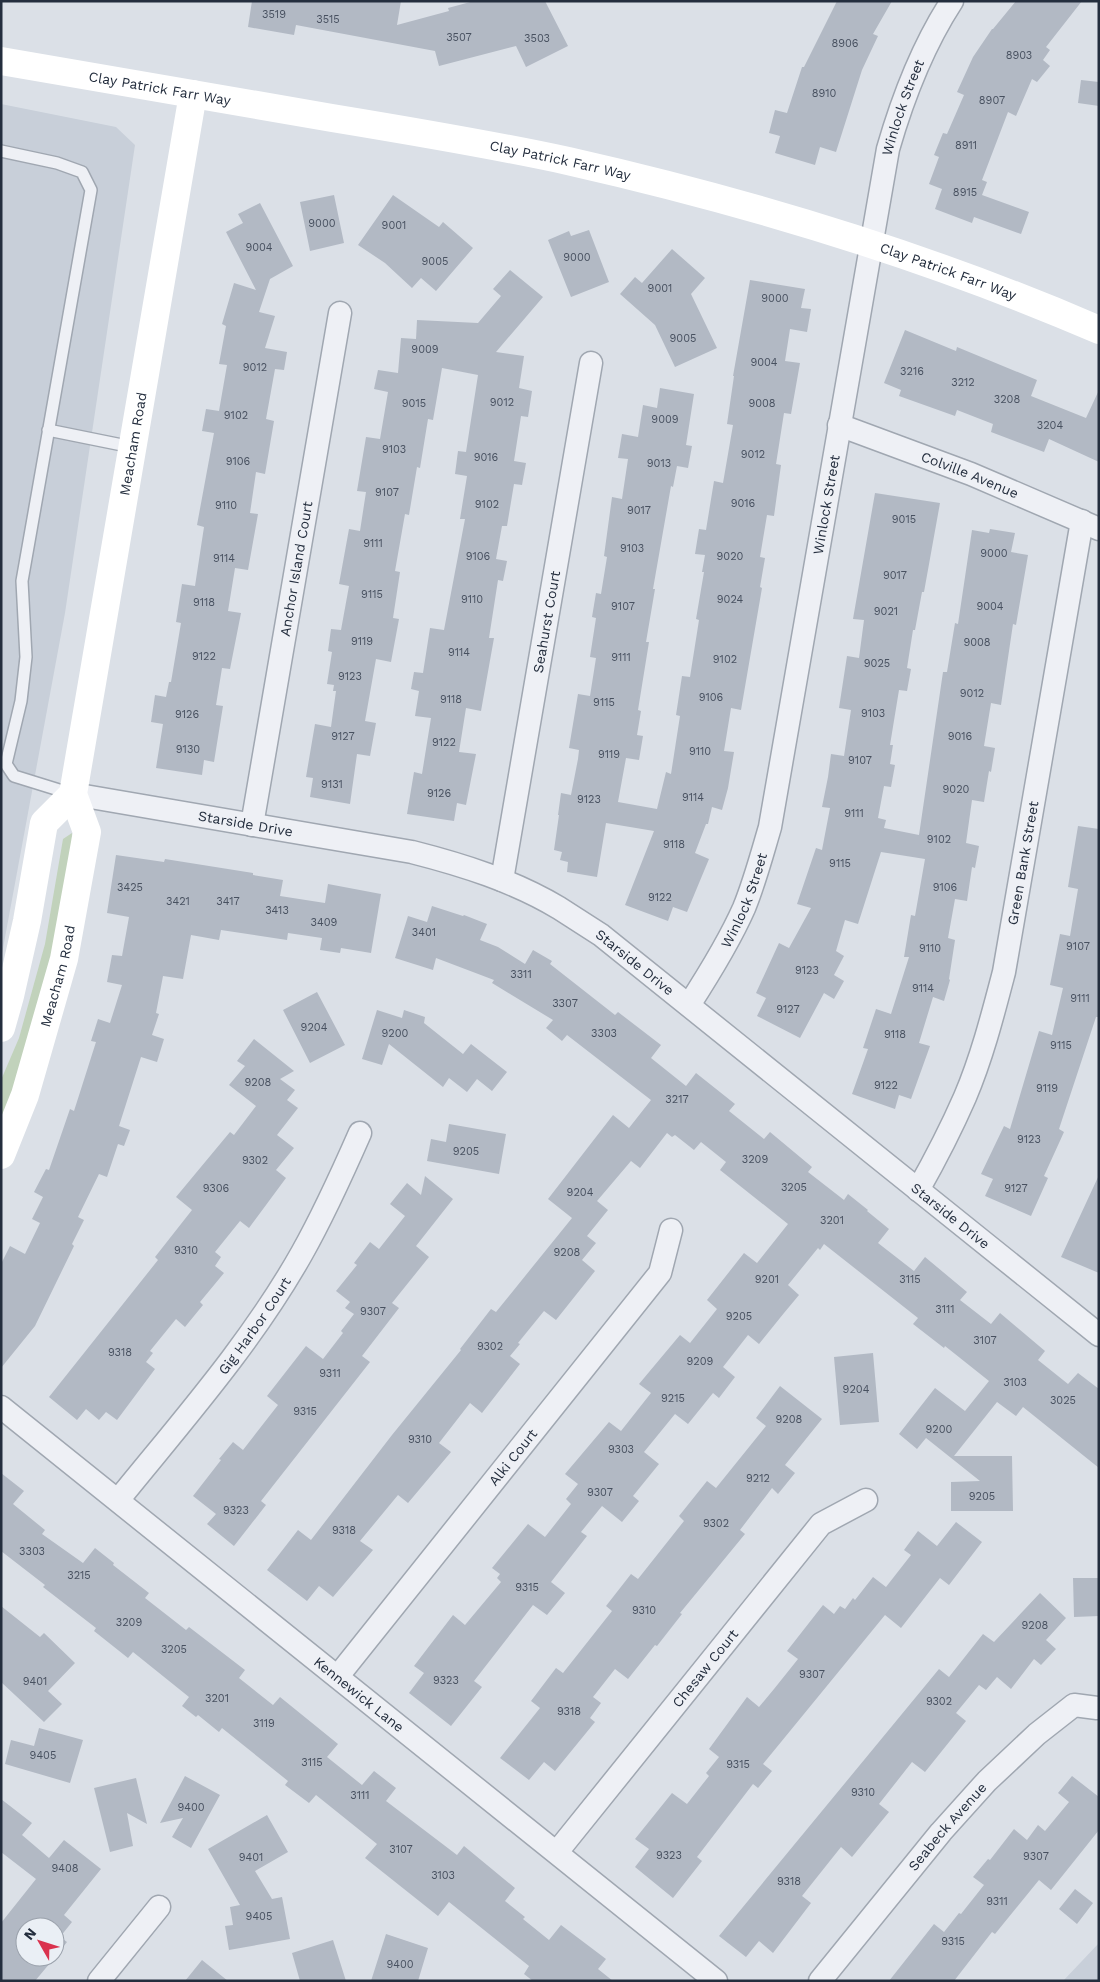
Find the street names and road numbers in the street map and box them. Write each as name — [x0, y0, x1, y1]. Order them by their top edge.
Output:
street label: Winlock Street — [879, 57, 927, 157]
street label: Clay Patrick Farr Way — [88, 68, 233, 109]
street label: Clay Patrick Farr Way — [488, 137, 633, 184]
street label: Clay Patrick Farr Way — [878, 239, 1019, 304]
street label: Meacham Road — [116, 391, 150, 497]
street label: Colville Avenue — [919, 448, 1021, 501]
street label: Winlock Street — [810, 453, 843, 556]
street label: Anchor Island Court — [277, 500, 316, 637]
street label: Seahurst Court — [530, 569, 563, 674]
street label: Green Bank Street — [1004, 800, 1041, 926]
street label: Starside Drive — [197, 808, 294, 839]
street label: Winlock Street — [718, 851, 770, 950]
street label: Meacham Road — [37, 924, 78, 1029]
street label: Starside Drive — [593, 926, 677, 998]
street label: Starside Drive — [908, 1179, 993, 1252]
street label: Gig Harbor Court — [215, 1274, 294, 1378]
street label: Alki Court — [485, 1426, 540, 1489]
street label: Chesaw Court — [669, 1626, 741, 1710]
street label: Kennewick Lane — [311, 1653, 407, 1735]
street label: Seabeck Avenue — [905, 1779, 990, 1874]

